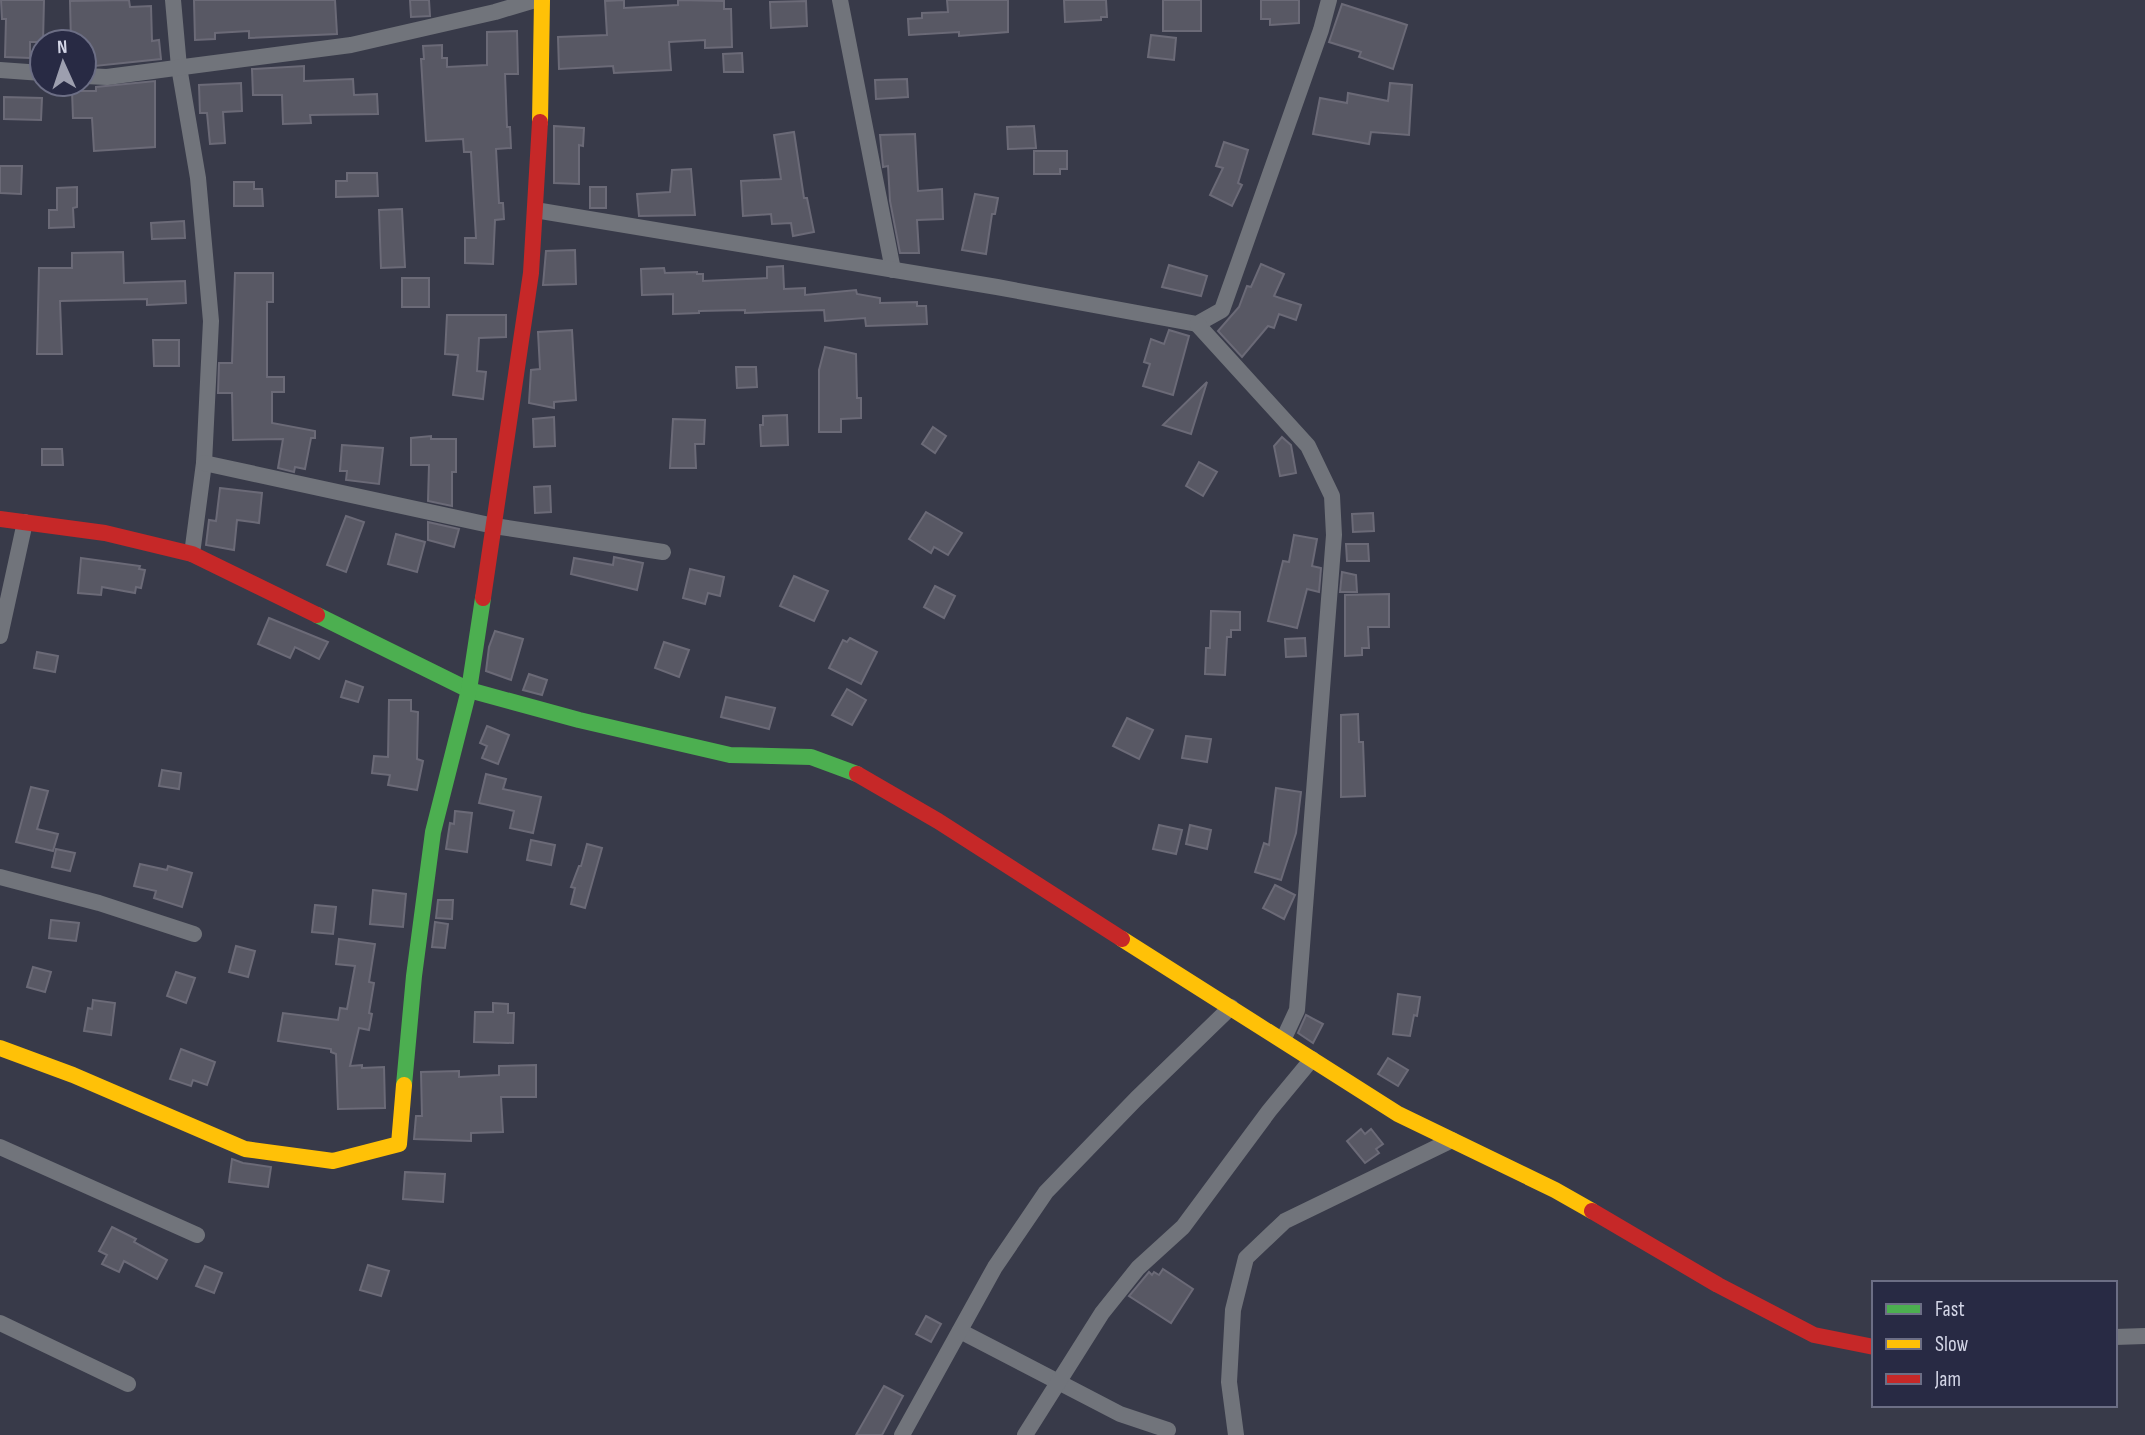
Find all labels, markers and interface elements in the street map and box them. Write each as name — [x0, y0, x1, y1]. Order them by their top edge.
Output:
north arrow — [28, 28, 98, 98]
text: N — [57, 36, 68, 59]
legend — [1872, 1281, 2117, 1407]
text: Fast — [1935, 1297, 1965, 1322]
text: Slow — [1935, 1332, 1969, 1357]
text: Jam — [1934, 1367, 1961, 1392]

